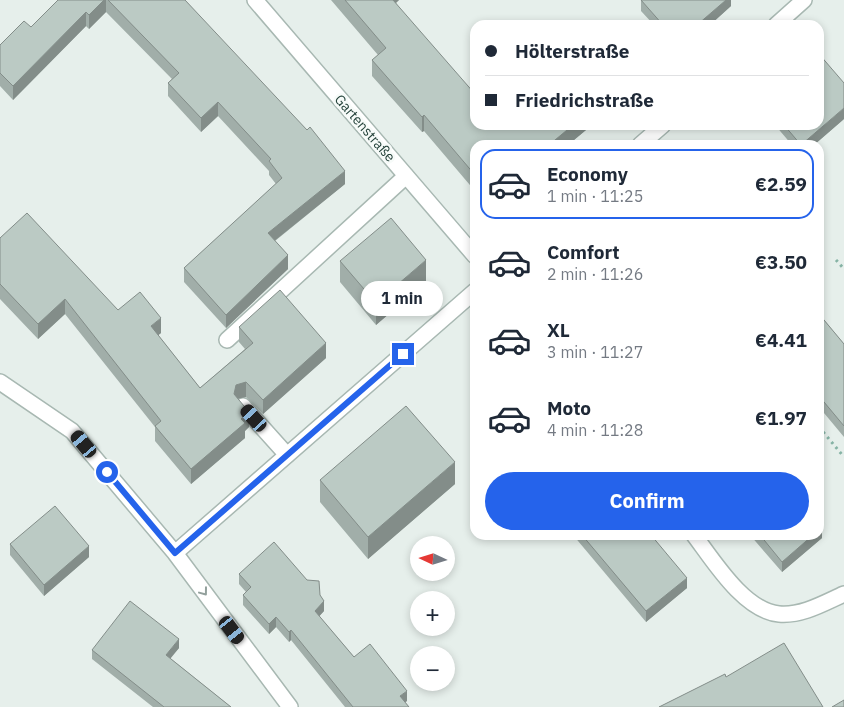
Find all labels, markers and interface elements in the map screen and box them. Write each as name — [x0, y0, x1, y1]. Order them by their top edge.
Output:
text: Hölterstraße — [515, 39, 630, 63]
text: Friedrichstraße — [515, 88, 654, 112]
street label: Gartenstraße — [331, 90, 399, 166]
icon: car — [487, 162, 532, 207]
text: Economy — [547, 162, 628, 186]
text: €2.59 — [755, 172, 807, 196]
text: 1 min · 11:25 — [547, 186, 643, 206]
icon: car — [487, 240, 532, 285]
text: Comfort — [547, 240, 620, 264]
text: €3.50 — [755, 250, 807, 274]
text: 2 min · 11:26 — [547, 264, 643, 284]
callout: 1 min — [362, 282, 444, 316]
text: 1 min — [381, 288, 423, 308]
icon: car — [487, 318, 532, 363]
text: XL — [547, 318, 570, 342]
text: €4.41 — [755, 328, 807, 352]
text: 3 min · 11:27 — [547, 342, 643, 362]
route end — [392, 343, 414, 365]
icon: car — [487, 396, 532, 441]
text: Moto — [547, 396, 591, 420]
car — [238, 402, 269, 434]
text: €1.97 — [755, 406, 807, 430]
text: 4 min · 11:28 — [547, 420, 643, 440]
car — [68, 428, 99, 460]
route start — [96, 461, 118, 483]
button: Confirm — [485, 472, 809, 530]
north arrow — [410, 536, 455, 581]
map controls — [410, 536, 455, 691]
one-way arrow — [198, 586, 207, 596]
button: + — [410, 591, 455, 636]
car — [216, 614, 247, 646]
button: − — [410, 646, 455, 691]

